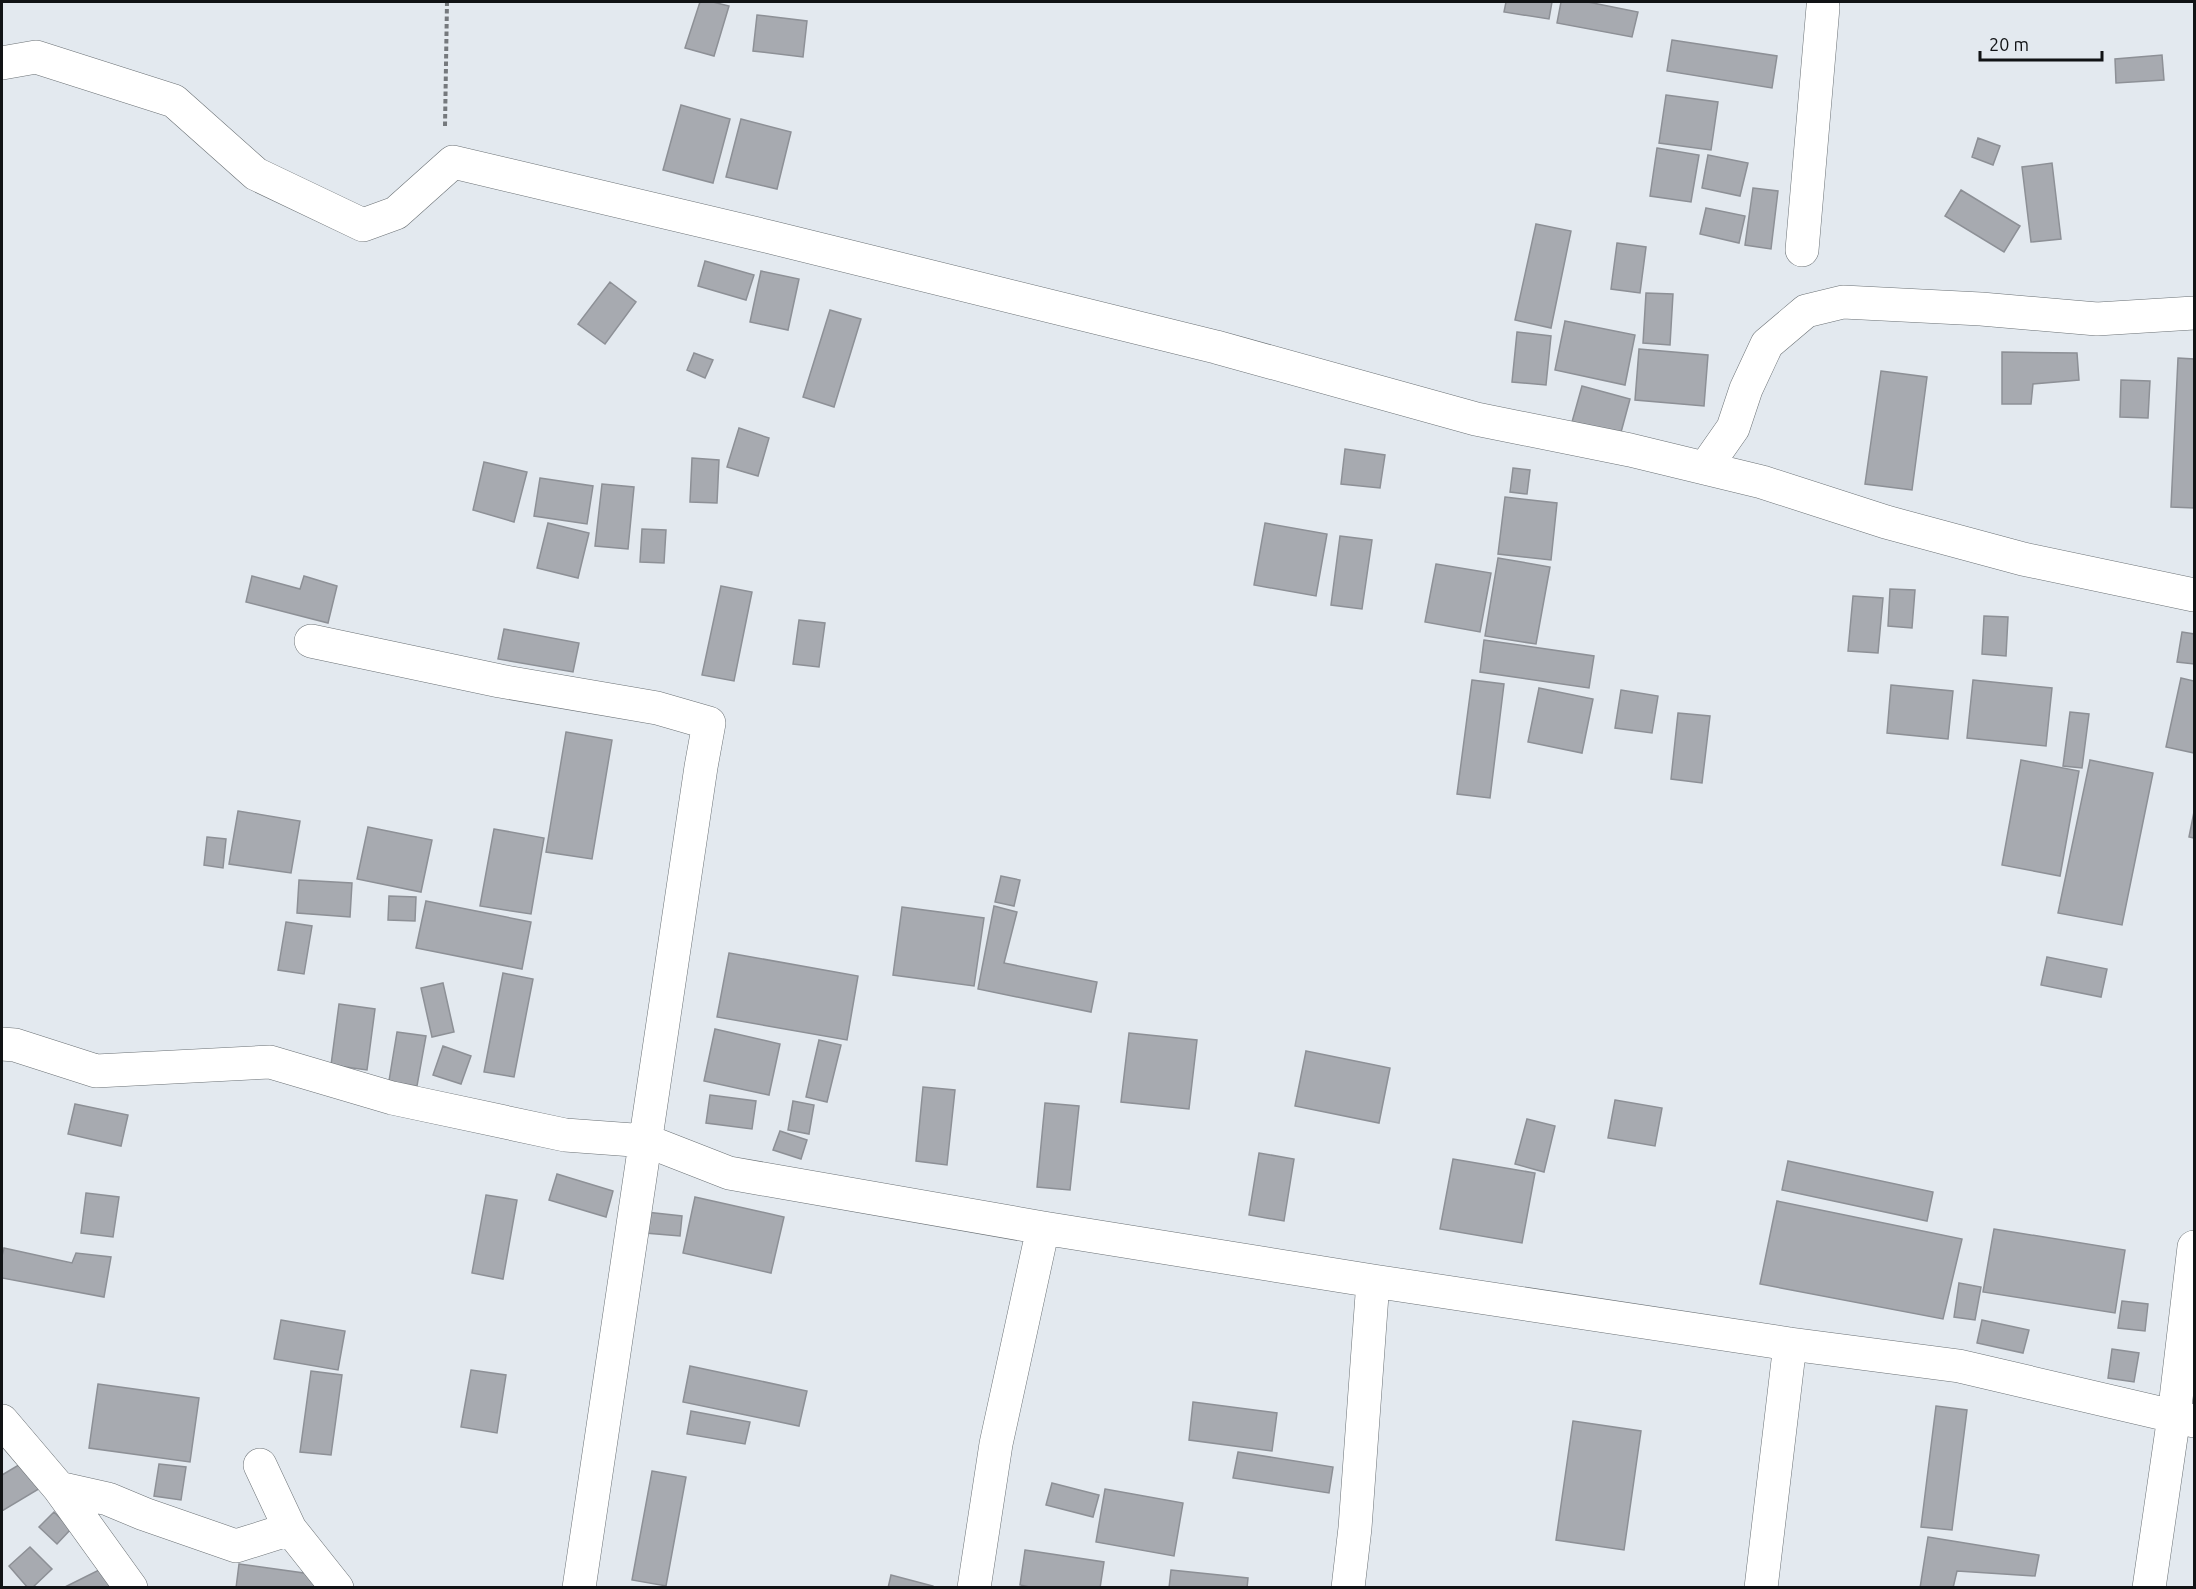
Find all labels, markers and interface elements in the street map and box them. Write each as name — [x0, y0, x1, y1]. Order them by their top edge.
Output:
scale bar — [1980, 24, 2102, 62]
text: 20 m — [1989, 34, 2029, 54]

